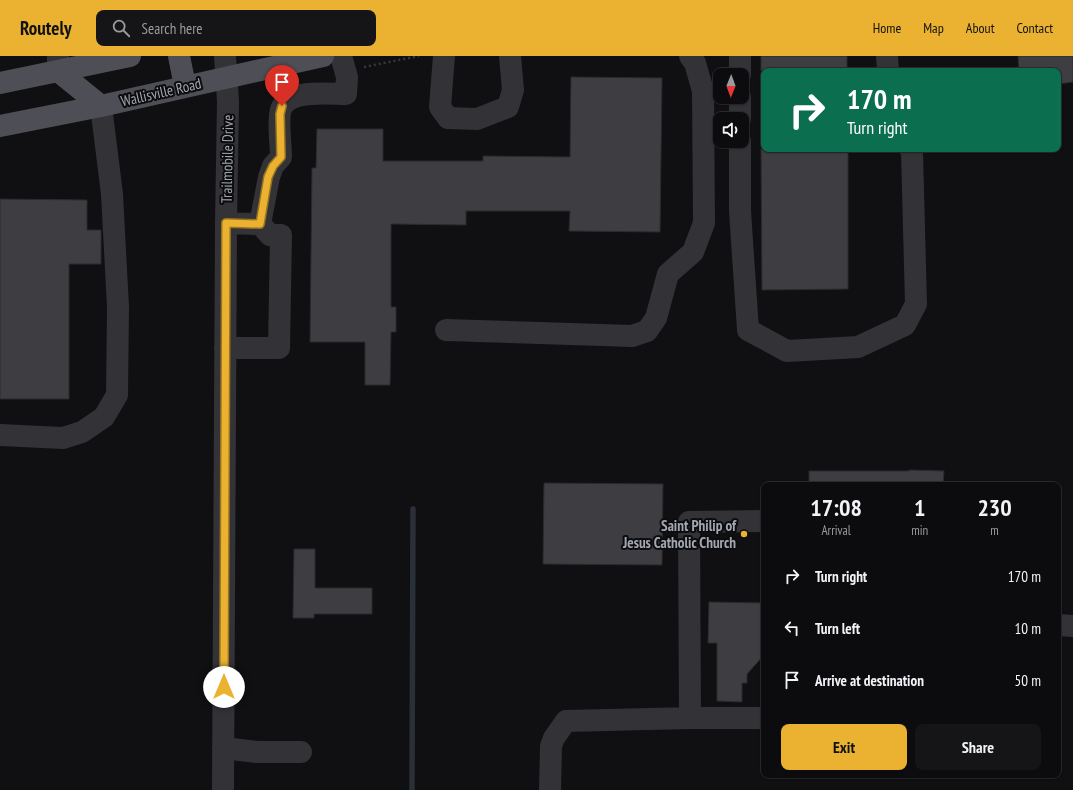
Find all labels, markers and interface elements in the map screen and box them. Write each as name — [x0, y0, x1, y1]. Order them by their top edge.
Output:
search box — [96, 10, 376, 46]
text: Routely — [20, 16, 72, 40]
icon: search — [110, 17, 132, 39]
text: Search here — [142, 19, 203, 38]
text: Home — [873, 19, 901, 37]
text: Map — [923, 19, 944, 37]
text: About — [966, 19, 995, 37]
text: Contact — [1017, 19, 1053, 37]
pin — [265, 65, 299, 106]
north arrow — [713, 68, 749, 104]
map controls — [713, 68, 749, 148]
icon: arrive — [271, 71, 293, 93]
street label: Wallisville Road — [119, 74, 203, 110]
text: 170 m — [847, 80, 911, 117]
icon: right — [781, 84, 833, 136]
button: sound — [713, 112, 749, 148]
street label: Trailmobile Drive — [217, 115, 237, 203]
text: Turn right — [847, 116, 907, 139]
text: 17:08 — [810, 492, 862, 523]
text: 1 — [914, 492, 925, 523]
text: 230 — [977, 492, 1012, 523]
place label: Saint Philip of Jesus Catholic Church — [622, 516, 737, 552]
text: Arrival — [821, 522, 851, 539]
text: min — [911, 522, 928, 539]
text: m — [990, 522, 999, 539]
marker: Saint Philip of Jesus Catholic Church — [739, 529, 749, 539]
icon: right — [781, 565, 803, 587]
text: Turn right — [815, 567, 867, 586]
text: 170 m — [1008, 567, 1041, 586]
icon: left — [781, 617, 803, 639]
text: Turn left — [815, 619, 860, 638]
text: 10 m — [1015, 619, 1041, 638]
position arrow — [203, 666, 245, 708]
icon: arrive — [781, 669, 803, 691]
text: Arrive at destination — [815, 671, 924, 690]
text: 50 m — [1015, 671, 1041, 690]
button: Exit — [781, 724, 907, 770]
button: Share — [915, 724, 1041, 770]

